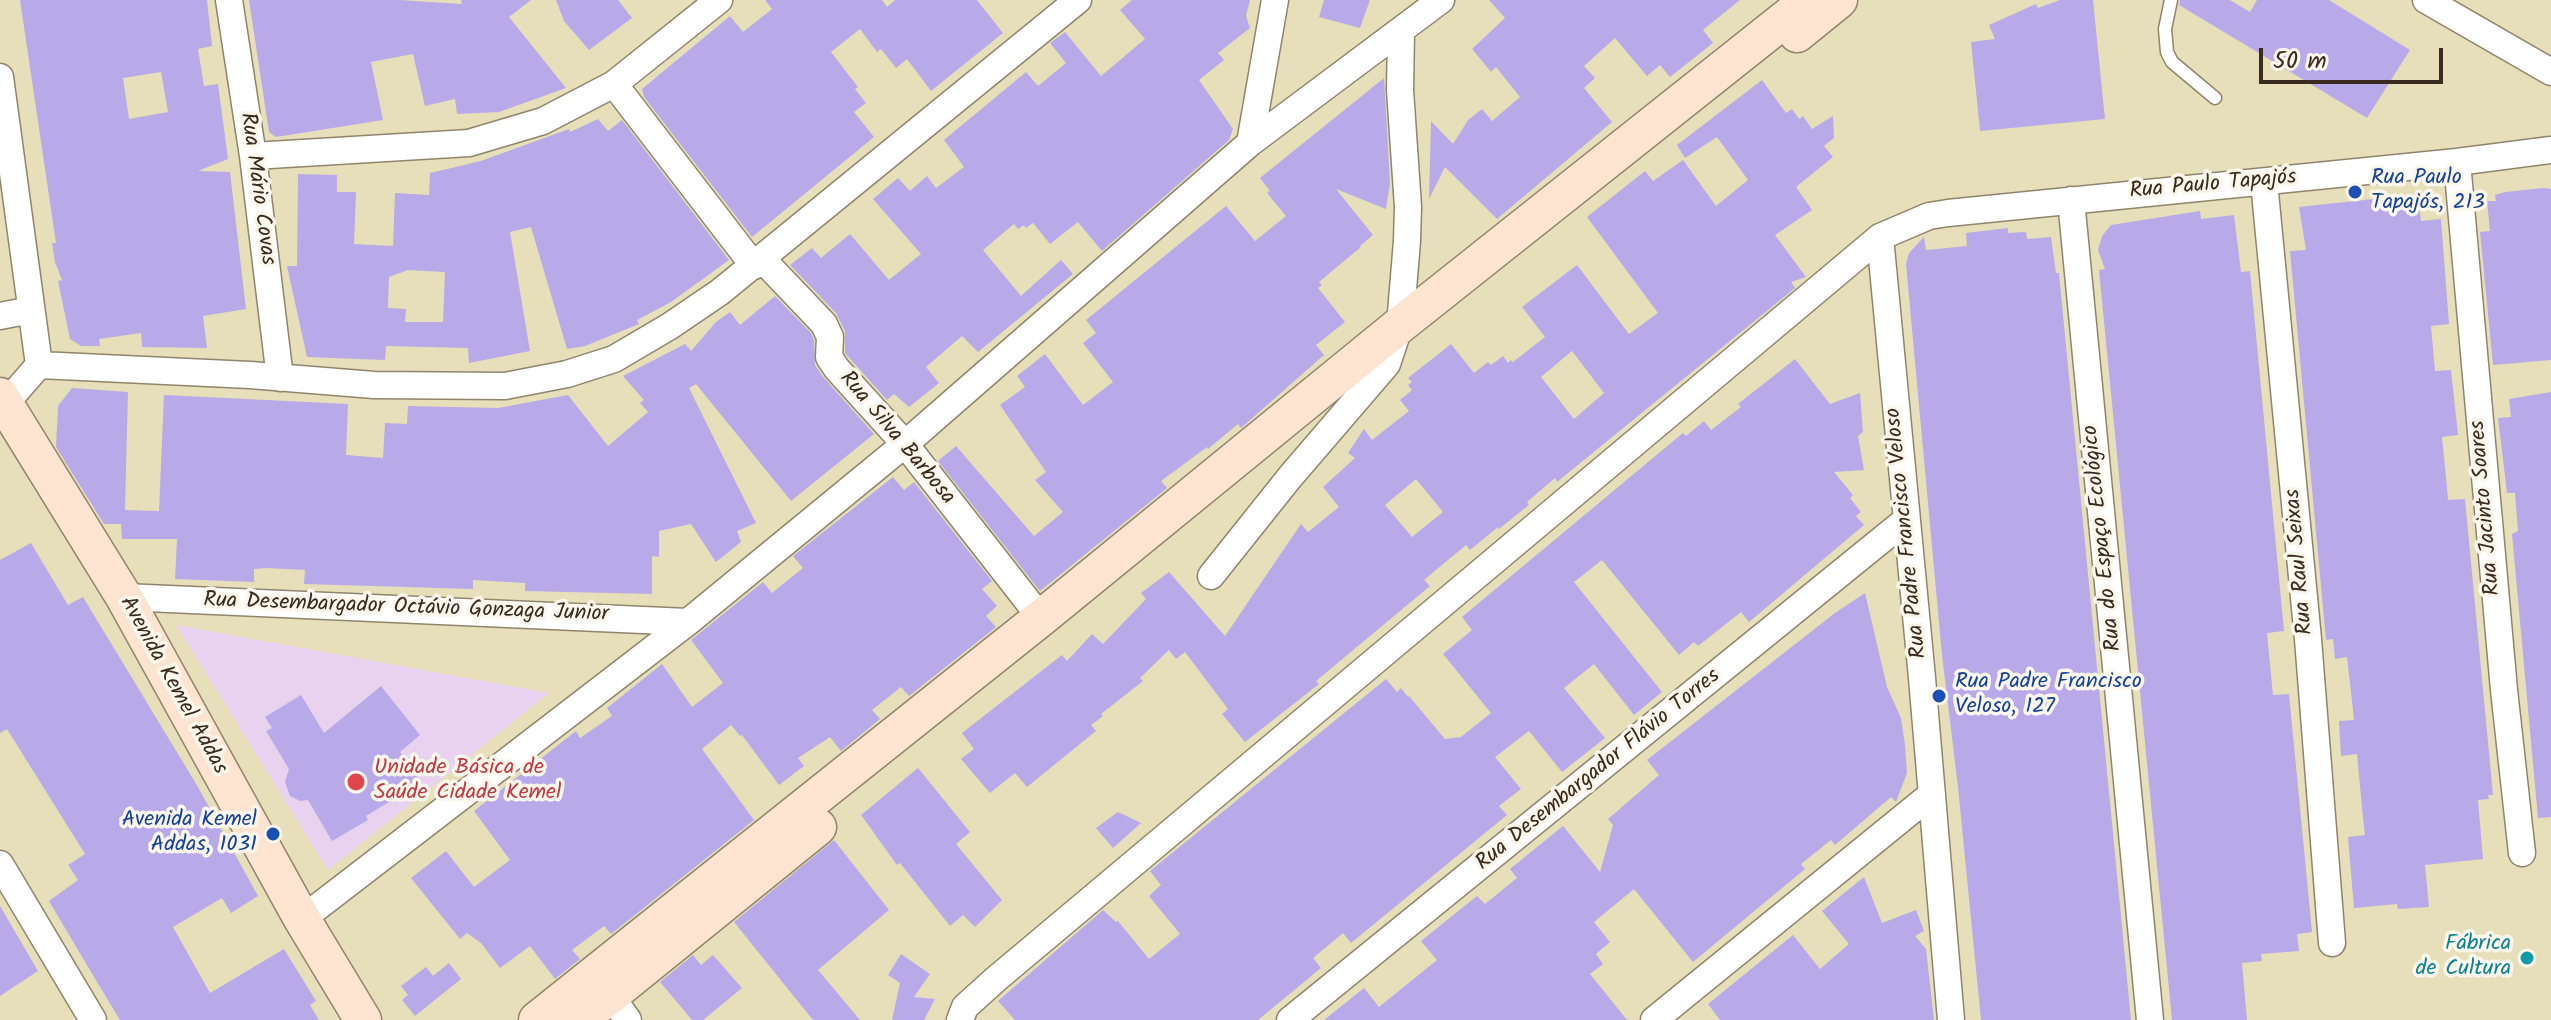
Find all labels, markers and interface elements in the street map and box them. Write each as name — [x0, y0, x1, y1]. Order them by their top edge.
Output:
scale bar — [2263, 32, 2447, 82]
text: 50 m — [2273, 42, 2327, 81]
street label: Rua Mário Covas — [232, 111, 280, 267]
street label: Rua Paulo Tapajós — [2128, 166, 2298, 206]
place label: Rua Paulo Tapajós, 213 — [2371, 166, 2485, 218]
marker: Rua Paulo Tapajós, 213 — [2346, 183, 2364, 201]
street label: Rua Silva Barbosa — [832, 367, 960, 511]
street label: Rua Padre Francisco Veloso — [1882, 406, 1934, 660]
street label: Rua Jacinto Soares — [2466, 419, 2508, 597]
street label: Rua do Espaço Ecológico — [2079, 424, 2129, 652]
street label: Rua Raul Seixas — [2281, 488, 2321, 636]
street label: Rua Desembargador Octávio Gonzaga Junior — [203, 589, 609, 629]
street label: Avenida Kemel Addas — [112, 592, 232, 780]
street label: Rua Desembargador Flávio Torres — [1472, 664, 1726, 878]
place label: Rua Padre Francisco Veloso, 127 — [1955, 670, 2142, 722]
marker: Rua Padre Francisco Veloso, 127 — [1930, 687, 1948, 705]
place label: Unidade Básica de Saúde Cidade Kemel — [374, 756, 561, 808]
marker: Unidade Básica de Saúde Cidade Kemel — [345, 771, 367, 793]
place label: Avenida Kemel Addas, 1031 — [122, 808, 257, 860]
marker: Avenida Kemel Addas, 1031 — [264, 825, 282, 843]
place label: Fábrica de Cultura — [2415, 932, 2511, 984]
marker: Fábrica de Cultura — [2518, 949, 2536, 967]

